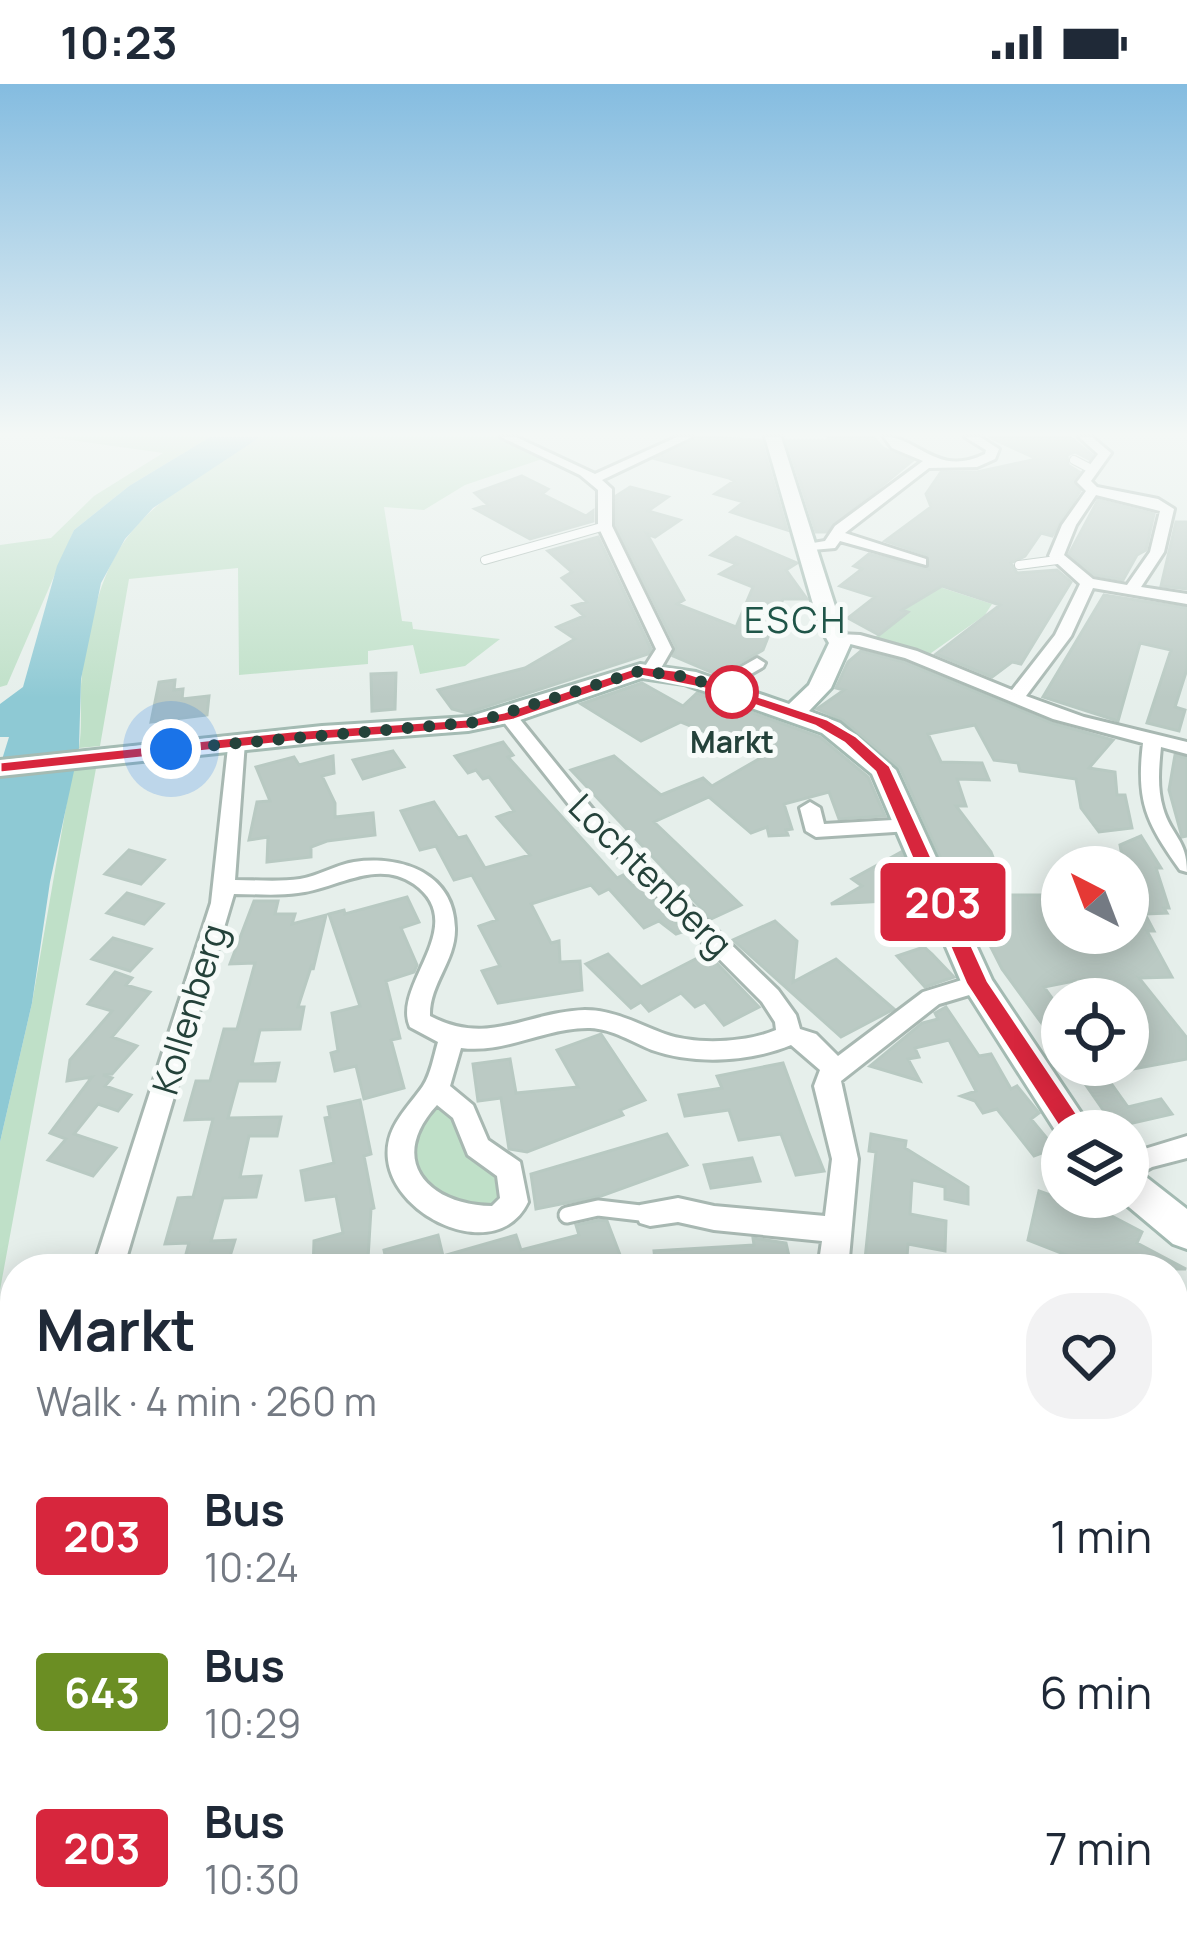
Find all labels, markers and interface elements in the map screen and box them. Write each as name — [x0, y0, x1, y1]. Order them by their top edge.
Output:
text: 10:23 — [60, 11, 178, 73]
district label: ESCH — [744, 595, 848, 644]
marker: Markt — [707, 667, 757, 717]
your location — [141, 719, 201, 779]
place label: Markt — [690, 721, 774, 762]
street label: Lochtenberg — [559, 783, 743, 967]
north arrow — [1041, 846, 1149, 954]
map controls — [1041, 846, 1149, 1218]
line badge: 203 — [874, 863, 1012, 941]
text: 203 — [904, 873, 982, 931]
street label: Kollenberg — [140, 918, 238, 1100]
button: locate — [1041, 978, 1149, 1086]
button: layers — [1041, 1110, 1149, 1218]
text: Markt — [36, 1290, 196, 1368]
button: heart — [1026, 1293, 1152, 1419]
text: Walk · 4 min · 260 m — [36, 1374, 377, 1428]
text: Bus — [204, 1478, 285, 1540]
text: 1 min — [1050, 1505, 1152, 1567]
text: 203 — [63, 1507, 141, 1565]
text: 10:24 — [204, 1540, 299, 1594]
text: Bus — [204, 1634, 285, 1696]
text: 6 min — [1040, 1661, 1152, 1723]
text: 643 — [64, 1663, 140, 1721]
text: 10:29 — [204, 1696, 301, 1750]
text: Bus — [204, 1790, 285, 1852]
text: 7 min — [1045, 1817, 1152, 1879]
text: 203 — [63, 1819, 141, 1877]
text: 10:30 — [204, 1852, 300, 1906]

